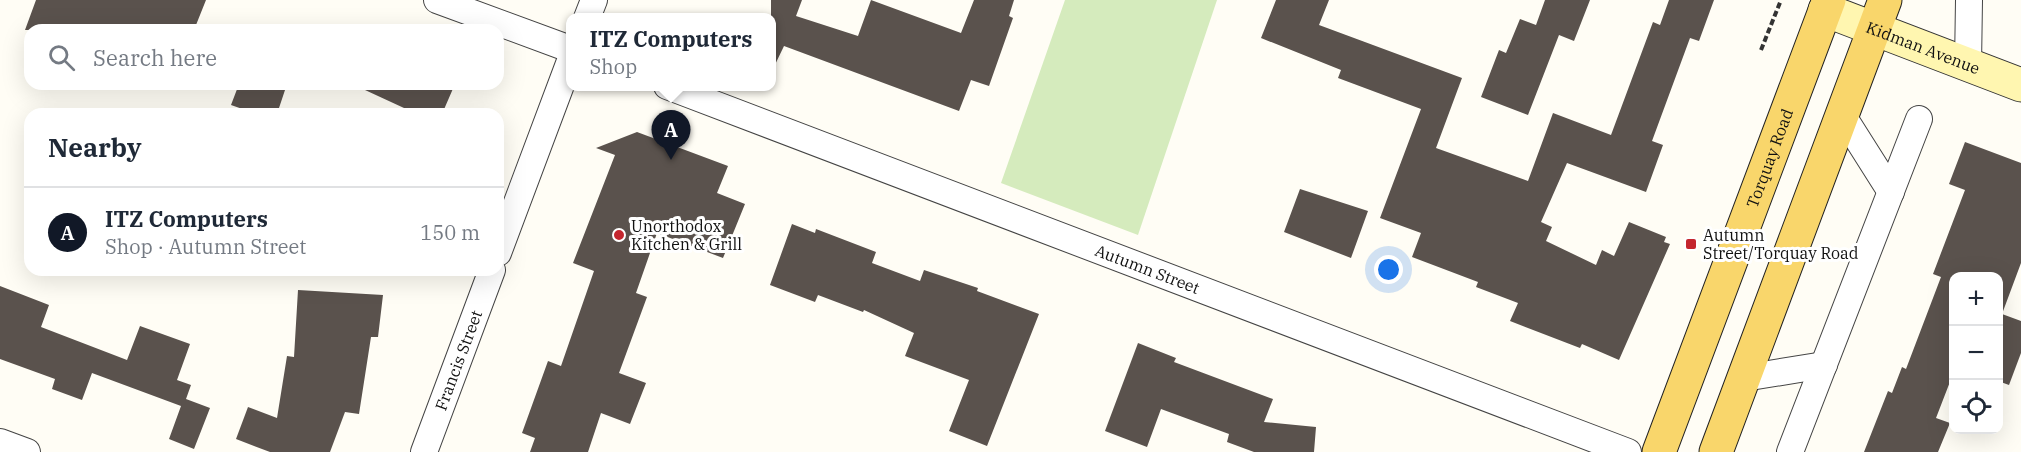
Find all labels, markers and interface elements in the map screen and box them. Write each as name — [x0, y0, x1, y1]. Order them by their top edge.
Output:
popup — [566, 13, 776, 91]
street label: Kidman Avenue — [1863, 17, 1983, 78]
search box — [24, 24, 504, 90]
text: ITZ Computers — [590, 24, 752, 53]
icon: search — [45, 41, 78, 74]
text: Search here — [93, 43, 217, 72]
text: Shop — [590, 53, 637, 80]
street label: Torquay Road — [1742, 105, 1797, 210]
pin: A — [652, 110, 690, 160]
text: Nearby — [48, 130, 142, 164]
text: ITZ Computers — [105, 204, 268, 233]
place label: Unorthodox Kitchen & Grill — [631, 216, 742, 254]
text: A — [61, 219, 74, 246]
text: 150 m — [420, 219, 480, 246]
place label: Autumn Street/Torquay Road — [1703, 225, 1859, 263]
marker: Unorthodox Kitchen & Grill — [612, 228, 626, 242]
text: Shop · Autumn Street — [105, 233, 306, 260]
marker: Autumn Street/Torquay Road — [1684, 237, 1698, 251]
street label: Autumn Street — [1092, 240, 1203, 298]
your location — [1374, 255, 1403, 284]
map controls — [1949, 272, 2003, 434]
button: + — [1949, 272, 2003, 326]
street label: Francis Street — [430, 307, 486, 413]
button: − — [1949, 326, 2003, 380]
button: locate — [1949, 380, 2003, 434]

